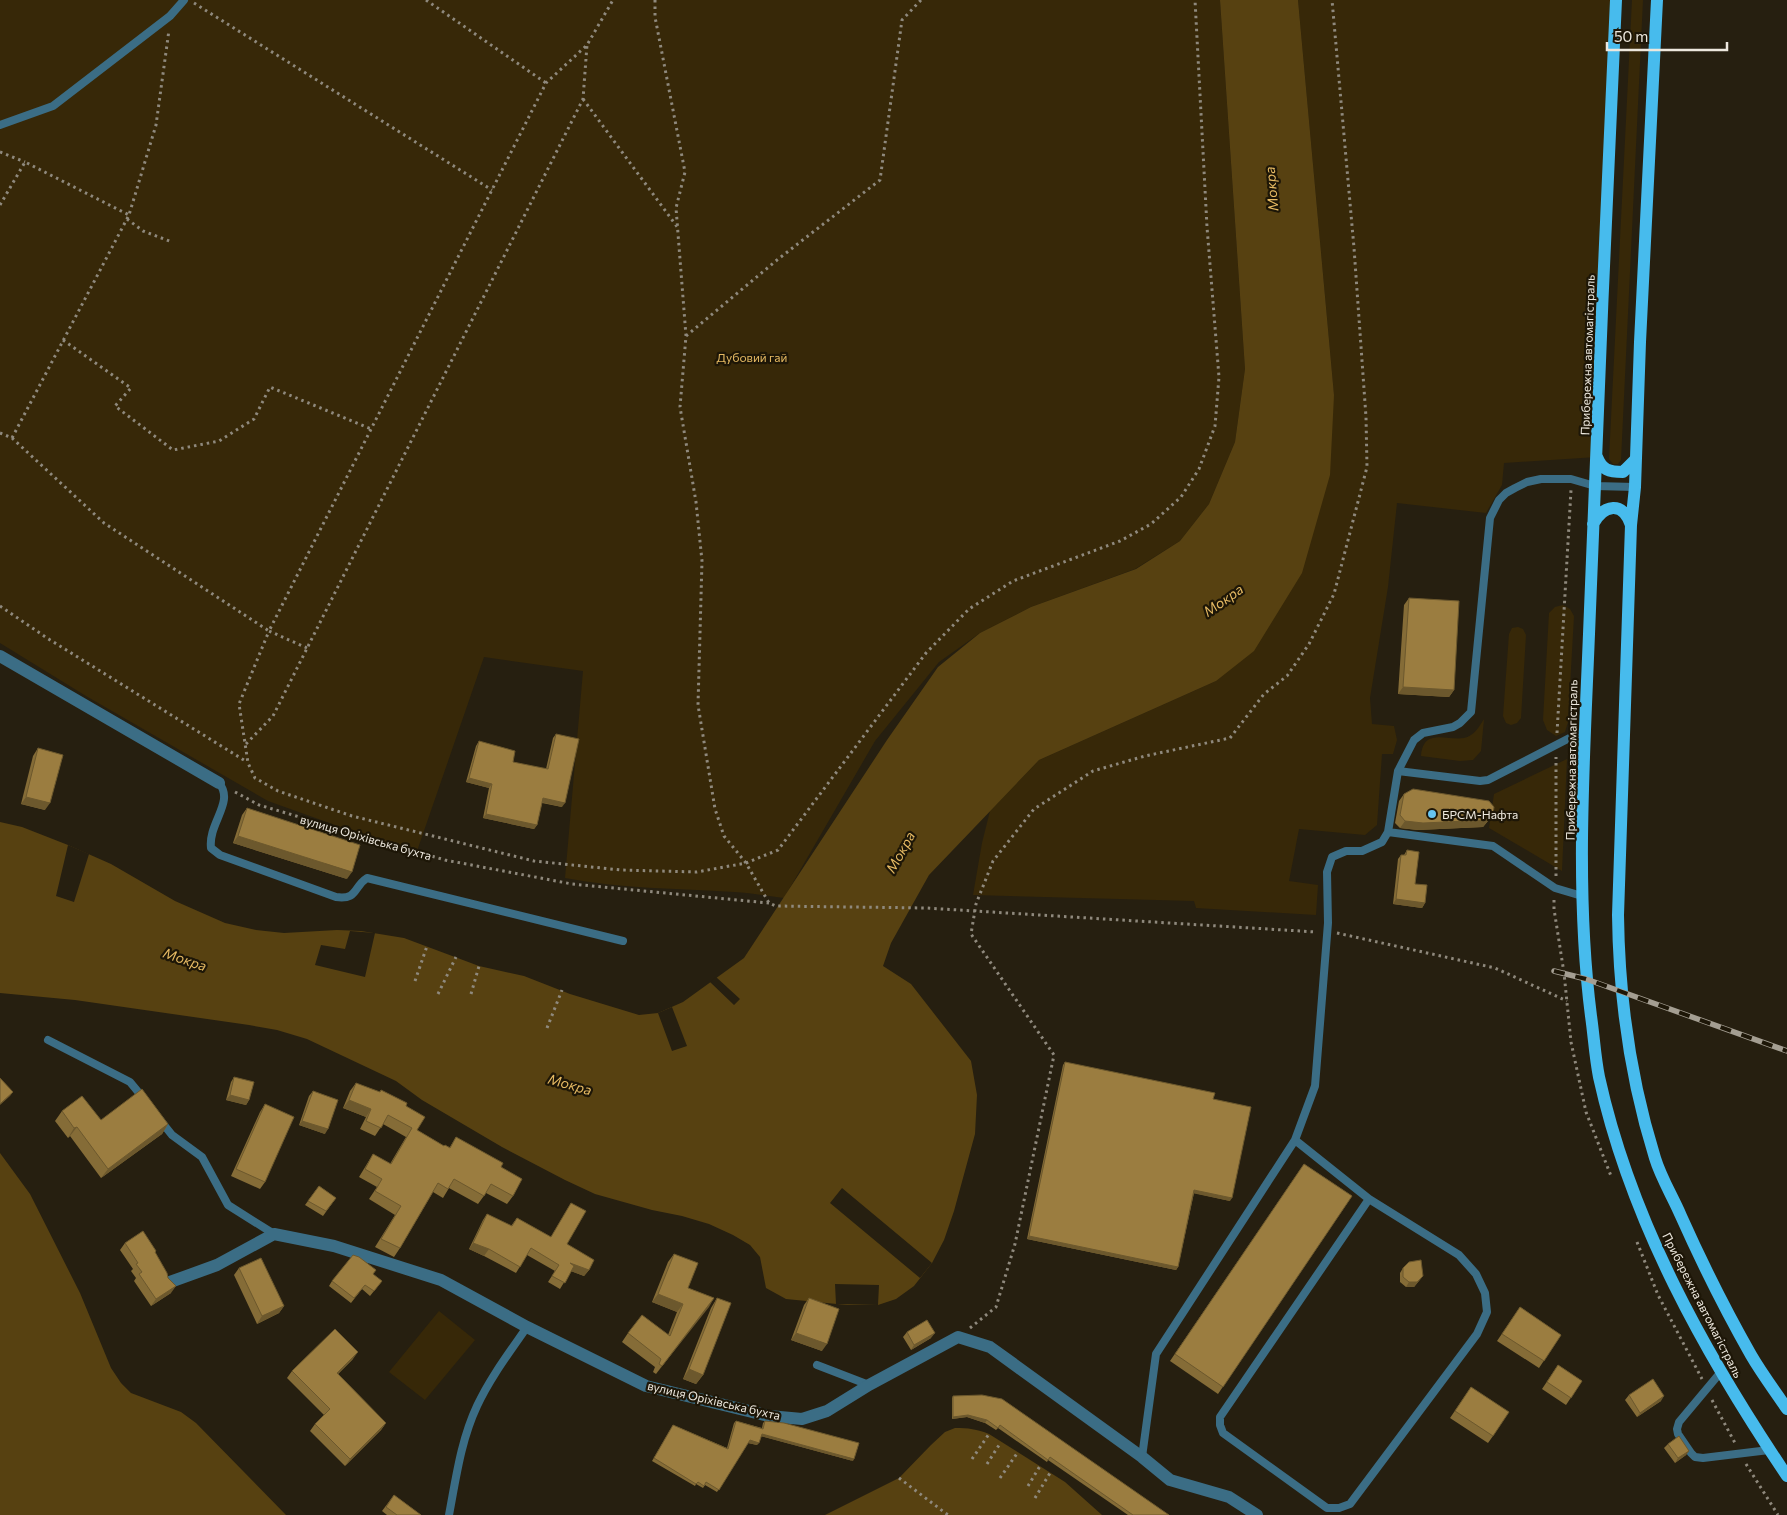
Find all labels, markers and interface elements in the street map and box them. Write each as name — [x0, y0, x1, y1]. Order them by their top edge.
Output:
scale bar — [1607, 20, 1727, 52]
text: 50 m — [1614, 27, 1648, 45]
water label: Мокра — [1261, 166, 1281, 212]
street label: Прибережна автомагістраль — [1577, 274, 1597, 436]
park label: Дубовий гай — [717, 350, 787, 364]
water label: Мокра — [1200, 580, 1246, 620]
street label: Прибережна автомагістраль — [1563, 679, 1579, 841]
place label: БРСМ-Нафта — [1442, 807, 1518, 821]
marker: БРСМ-Нафта — [1426, 808, 1438, 820]
street label: вулиця Оріхівська бухта — [299, 812, 433, 862]
water label: Мокра — [882, 828, 918, 876]
water label: Мокра — [161, 944, 209, 974]
water label: Мокра — [546, 1070, 594, 1098]
street label: Прибережна автомагістраль — [1660, 1230, 1746, 1380]
street label: вулиця Оріхівська бухта — [646, 1378, 782, 1422]

